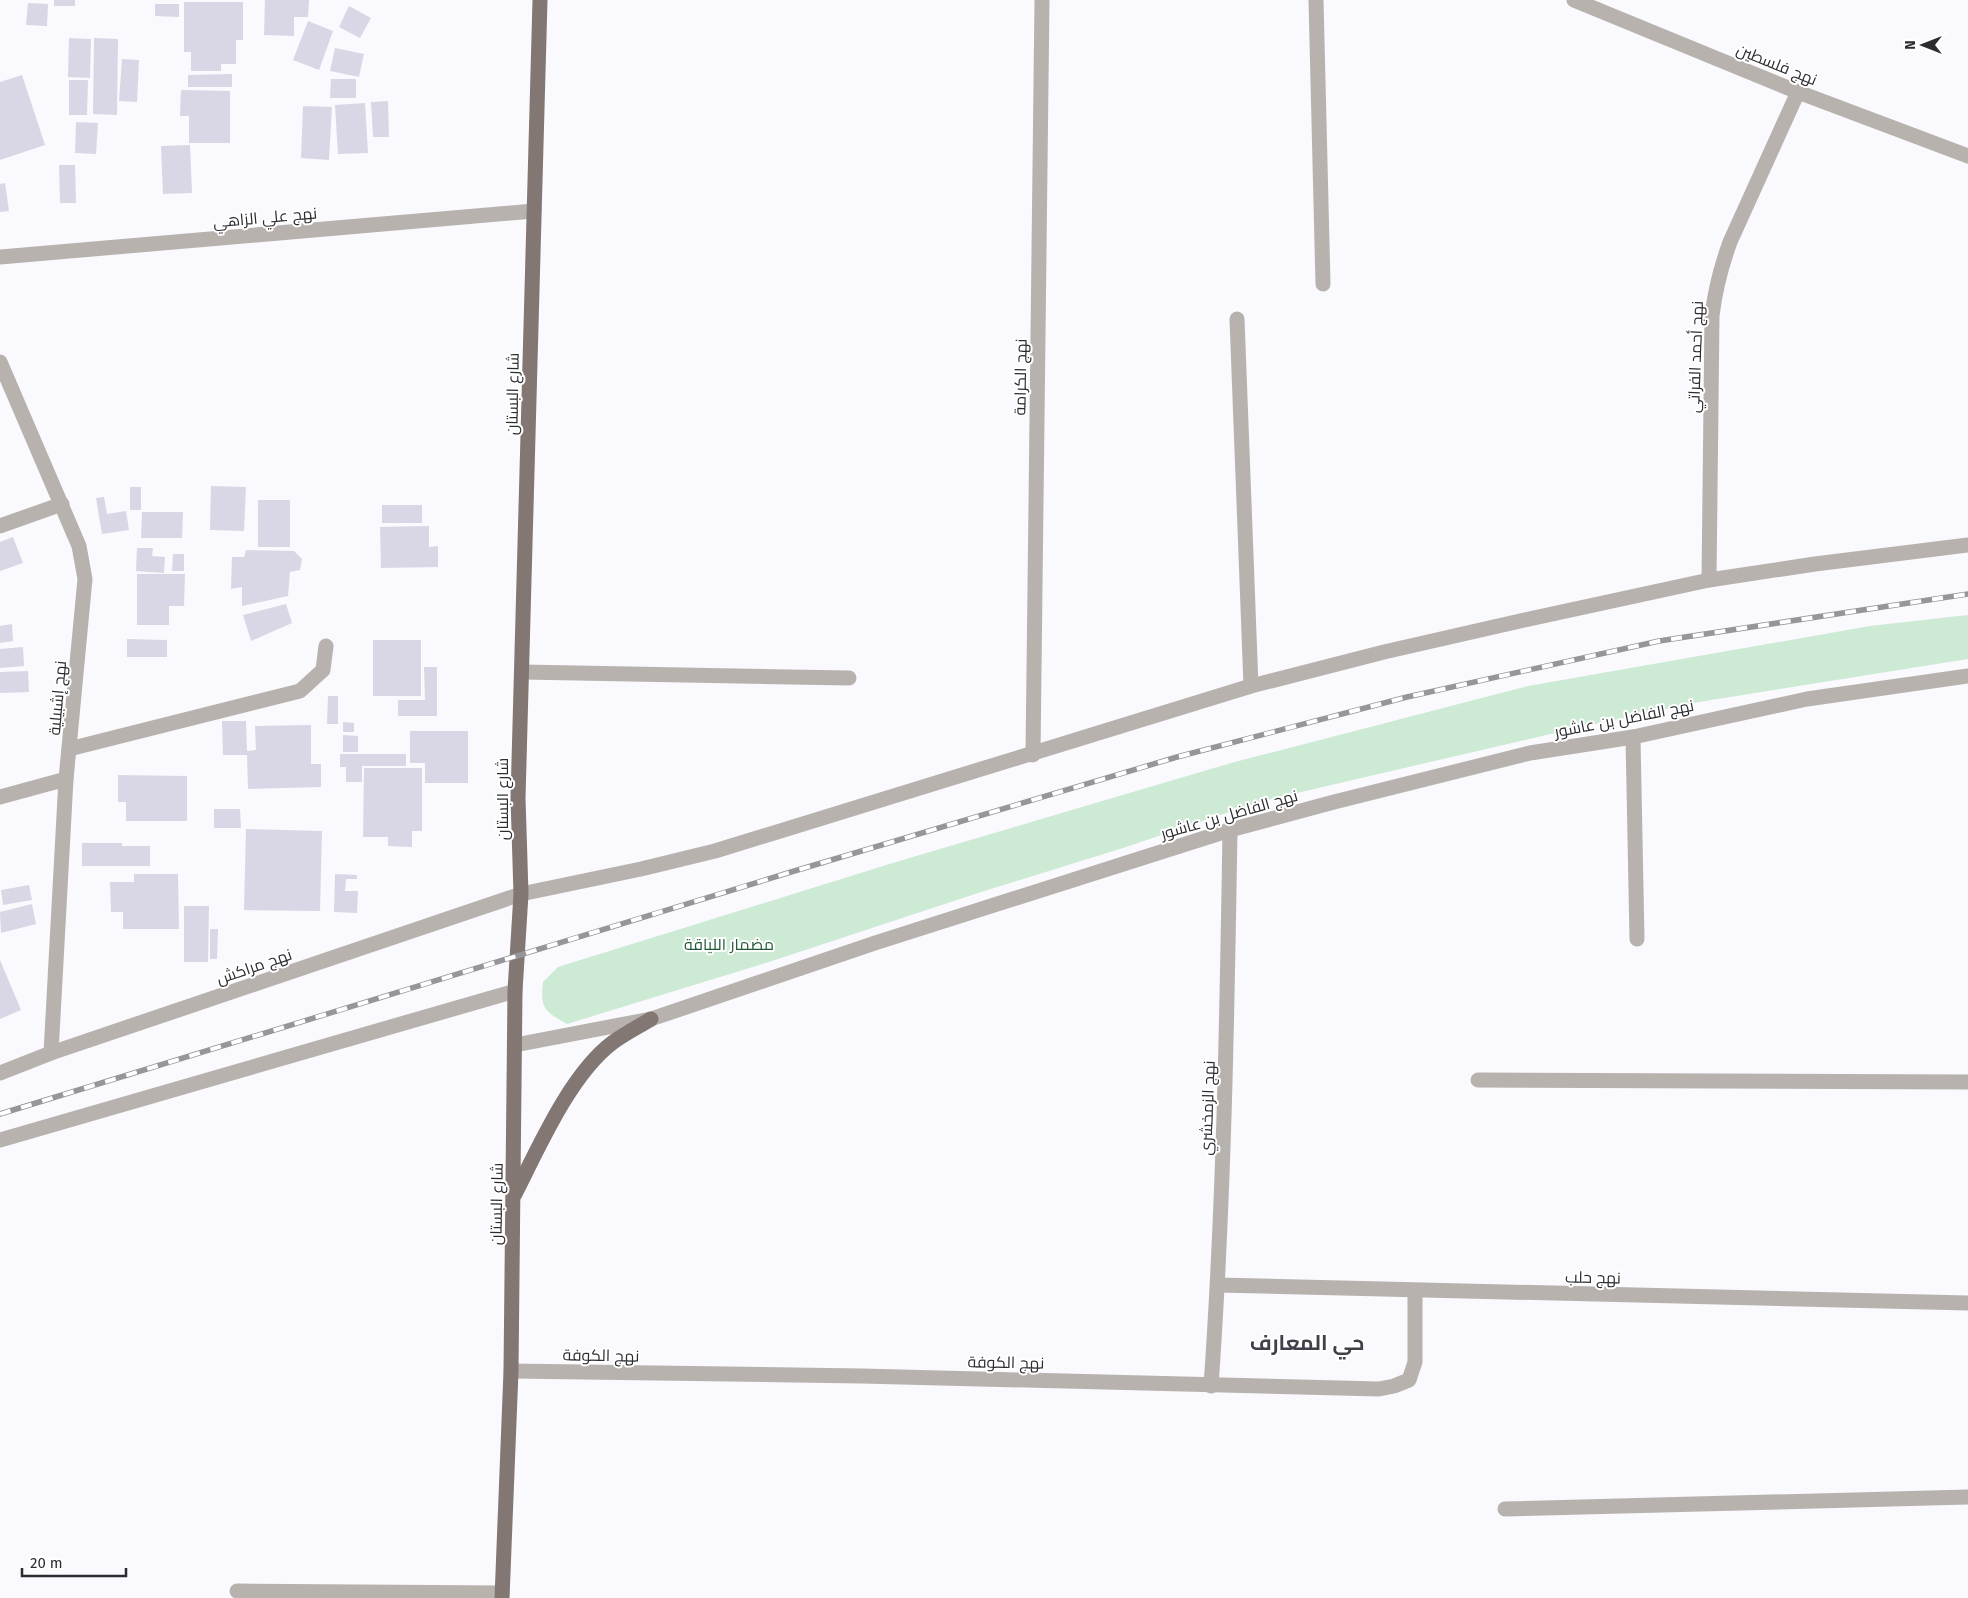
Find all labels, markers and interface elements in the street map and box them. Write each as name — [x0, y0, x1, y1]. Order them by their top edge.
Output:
north arrow — [1898, 20, 1948, 70]
street label: نهج فلسطين — [1733, 40, 1820, 91]
text: N — [1902, 40, 1919, 50]
street label: نهج علي الزاهي — [212, 203, 318, 235]
street label: نهج أحمد الفراتي — [1684, 301, 1711, 414]
street label: نهج الكرامة — [1010, 338, 1033, 416]
street label: شارع البستان — [502, 353, 525, 435]
street label: نهج إشبيلية — [45, 660, 72, 736]
street label: نهج الفاضل بن عاشور — [1552, 696, 1696, 744]
street label: شارع البستان — [493, 758, 514, 840]
street label: نهج الفاضل بن عاشور — [1157, 786, 1301, 845]
park label: مضمار اللياقة — [684, 935, 774, 954]
street label: نهج مراكش — [214, 945, 295, 990]
street label: نهج الزمخشري — [1196, 1060, 1223, 1156]
street label: شارع البستان — [486, 1163, 509, 1245]
street label: نهج حلب — [1565, 1268, 1621, 1289]
district label: حي المعارف — [1250, 1330, 1364, 1360]
street label: نهج الكوفة — [563, 1345, 639, 1368]
street label: نهج الكوفة — [968, 1352, 1044, 1375]
scale bar — [22, 1546, 126, 1578]
text: 20 m — [30, 1554, 63, 1572]

